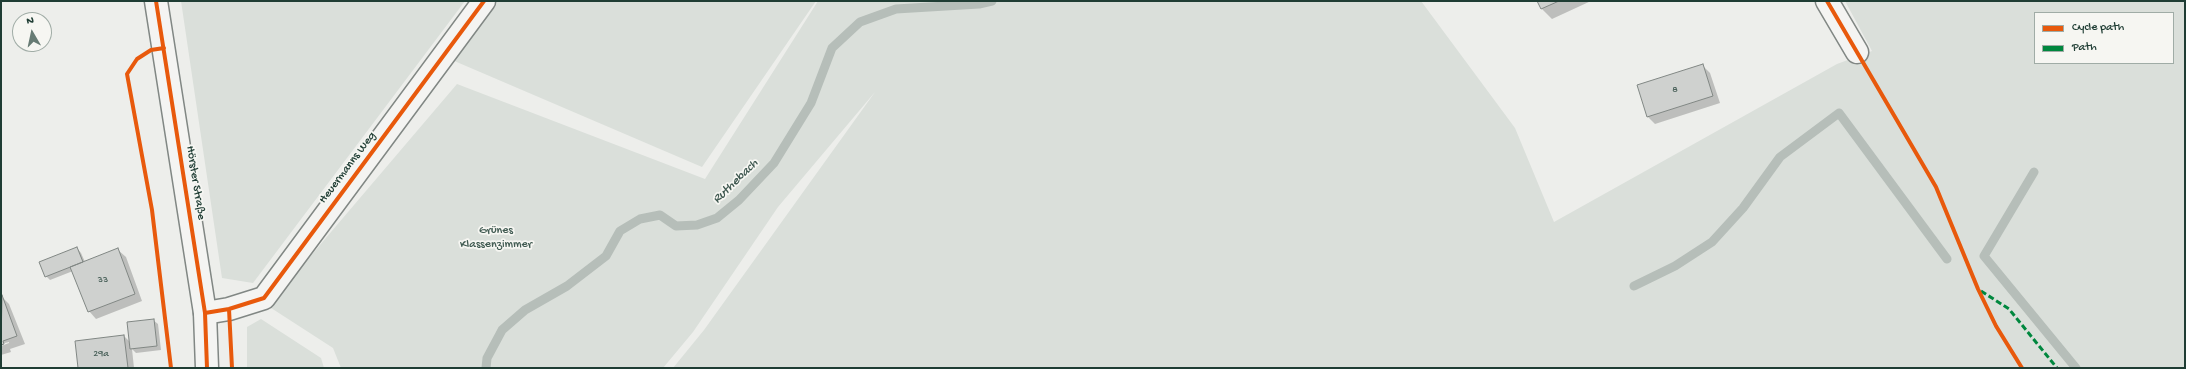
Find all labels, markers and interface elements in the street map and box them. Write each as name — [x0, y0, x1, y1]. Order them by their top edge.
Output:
north arrow — [12, 12, 52, 52]
legend — [2034, 12, 2174, 64]
text: N — [26, 15, 35, 28]
text: Cycle path — [2072, 21, 2124, 35]
text: Path — [2072, 41, 2097, 55]
house number: 8 — [1672, 84, 1678, 96]
street label: Heuermanns Weg — [316, 129, 380, 207]
street label: Hörster Straße — [182, 145, 208, 221]
water label: Ruthebach — [710, 156, 762, 208]
park label: Grünes Klassenzimmer — [460, 224, 532, 252]
house number: 33 — [98, 274, 108, 286]
house number: 29a — [93, 348, 109, 360]

